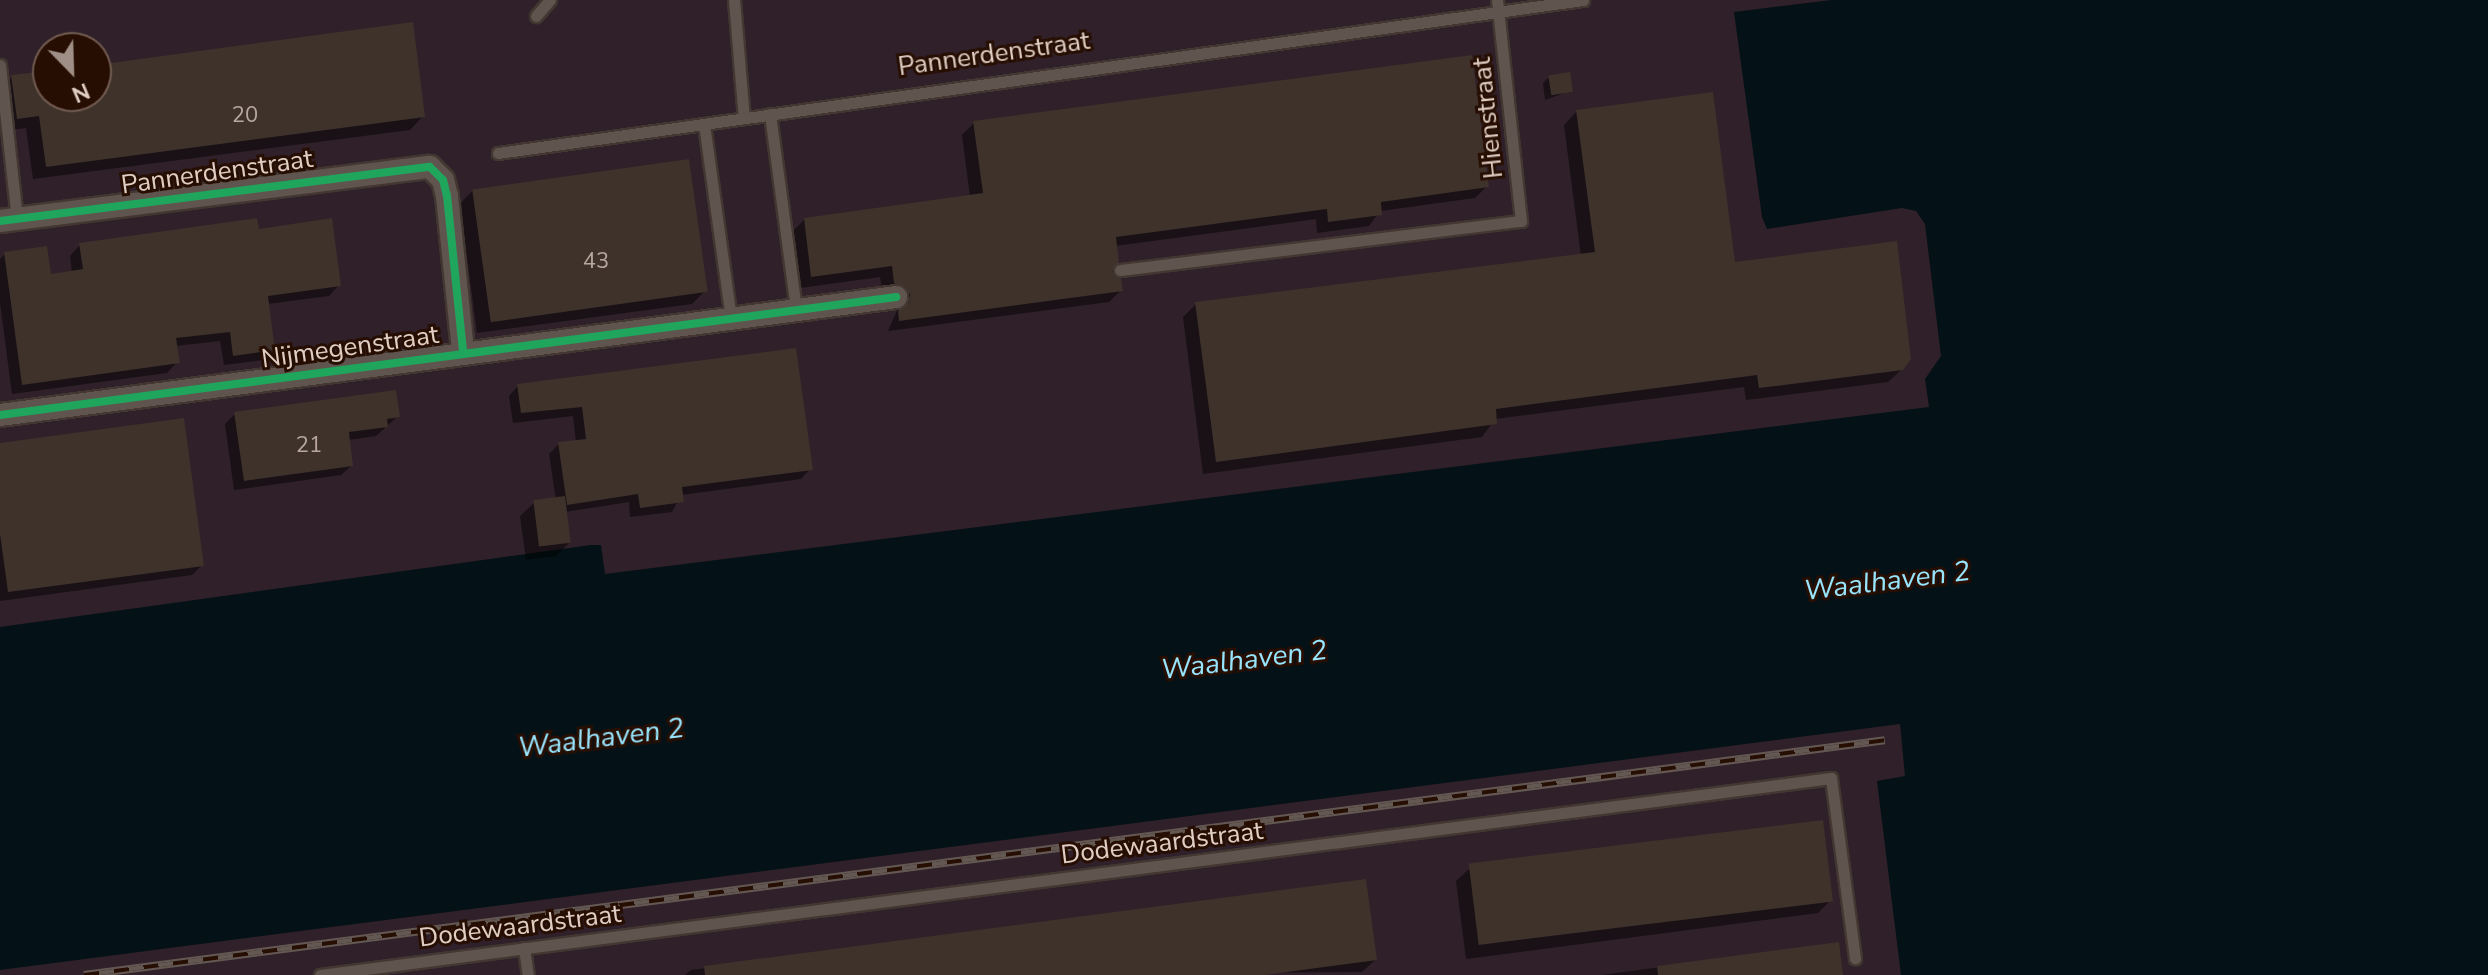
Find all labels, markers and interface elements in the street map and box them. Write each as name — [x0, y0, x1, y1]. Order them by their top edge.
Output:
street label: Pannerdenstraat — [896, 25, 1092, 83]
north arrow — [32, 32, 112, 112]
street label: Hienstraat — [1466, 56, 1510, 180]
text: N — [67, 75, 94, 109]
house number: 20 — [232, 103, 258, 129]
street label: Pannerdenstraat — [119, 143, 315, 201]
house number: 43 — [583, 249, 609, 275]
street label: Nijmegenstraat — [259, 319, 441, 375]
house number: 21 — [296, 433, 322, 459]
water label: Waalhaven 2 — [1802, 554, 1972, 608]
water label: Waalhaven 2 — [1159, 633, 1329, 687]
water label: Waalhaven 2 — [516, 711, 686, 765]
street label: Dodewaardstraat — [1059, 815, 1265, 871]
street label: Dodewaardstraat — [417, 898, 623, 954]

